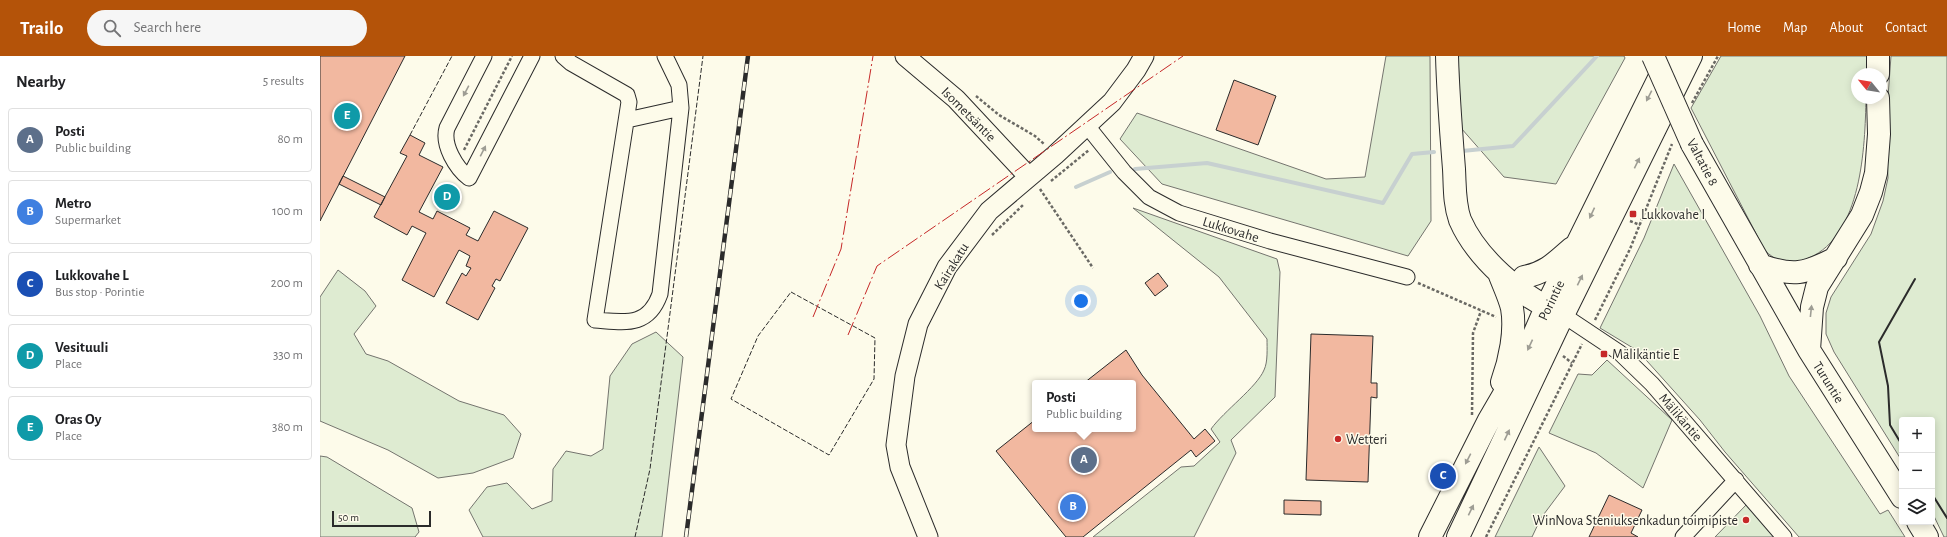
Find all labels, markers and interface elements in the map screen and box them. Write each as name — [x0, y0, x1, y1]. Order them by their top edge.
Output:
search box — [87, 10, 367, 46]
icon: search — [101, 17, 123, 39]
text: Trailo — [20, 19, 63, 38]
text: Search here — [133, 20, 201, 35]
text: Home — [1727, 21, 1761, 35]
text: Map — [1783, 21, 1807, 35]
text: About — [1829, 21, 1863, 35]
text: Contact — [1885, 21, 1927, 35]
north arrow — [1851, 68, 1887, 104]
text: Nearby — [16, 73, 66, 90]
text: 5 results — [263, 75, 304, 88]
one-way arrow — [463, 85, 470, 96]
street label: Isometsäntie — [938, 85, 998, 145]
one-way arrow — [1646, 90, 1652, 102]
pin: E — [334, 101, 360, 131]
text: Posti — [55, 124, 85, 139]
text: A — [26, 133, 34, 146]
text: 80 m — [277, 133, 303, 146]
street label: Valtatie 8 — [1684, 137, 1720, 188]
text: Public building — [55, 142, 131, 155]
one-way arrow — [480, 145, 486, 156]
one-way arrow — [1634, 157, 1640, 169]
pin: D — [434, 182, 460, 212]
text: Metro — [55, 196, 92, 211]
text: B — [26, 205, 34, 218]
text: 100 m — [272, 205, 303, 218]
one-way arrow — [1589, 207, 1595, 219]
place label: Lukkovahe I — [1641, 208, 1705, 222]
marker: Lukkovahe I — [1628, 209, 1638, 219]
text: Supermarket — [55, 214, 121, 227]
street label: Lukkovahe — [1201, 215, 1261, 245]
street label: Kairakatu — [932, 241, 972, 292]
text: Lukkovahe L — [55, 268, 129, 283]
one-way arrow — [1577, 274, 1583, 285]
text: C — [27, 277, 33, 290]
text: 200 m — [271, 277, 303, 290]
street label: Porintie — [1536, 278, 1568, 323]
text: Bus stop · Porintie — [55, 286, 144, 299]
your location — [1071, 291, 1091, 311]
one-way arrow — [1808, 305, 1815, 317]
one-way arrow — [1527, 339, 1533, 350]
text: Vesituuli — [55, 340, 108, 355]
place label: Mälikäntie E — [1612, 348, 1679, 362]
text: D — [26, 349, 34, 362]
text: 330 m — [273, 349, 303, 362]
marker: Mälikäntie E — [1599, 349, 1609, 359]
text: Place — [55, 358, 82, 371]
street label: Turuntie — [1810, 359, 1846, 406]
popup — [1032, 380, 1136, 432]
text: Posti — [1046, 390, 1076, 405]
street label: Mälikäntie — [1656, 391, 1705, 444]
text: Public building — [1046, 408, 1122, 421]
text: Oras Oy — [55, 412, 101, 427]
map controls — [1899, 417, 1935, 525]
button: + — [1899, 417, 1935, 453]
text: E — [27, 421, 33, 434]
text: 380 m — [272, 421, 303, 434]
one-way arrow — [1504, 429, 1510, 441]
text: Place — [55, 430, 82, 443]
place label: Wetteri — [1346, 433, 1387, 447]
marker: Wetteri — [1333, 434, 1343, 444]
pin: A — [1071, 445, 1097, 475]
one-way arrow — [1465, 453, 1472, 465]
button: − — [1899, 453, 1935, 489]
pin: C — [1430, 461, 1456, 491]
button: layers — [1899, 489, 1935, 525]
pin: B — [1060, 492, 1086, 522]
one-way arrow — [1468, 504, 1474, 516]
scale bar — [332, 509, 431, 528]
text: 50 m — [338, 512, 359, 523]
place label: WinNova Steniuksenkadun toimipiste — [1533, 514, 1738, 528]
marker: WinNova Steniuksenkadun toimipiste — [1741, 515, 1751, 525]

